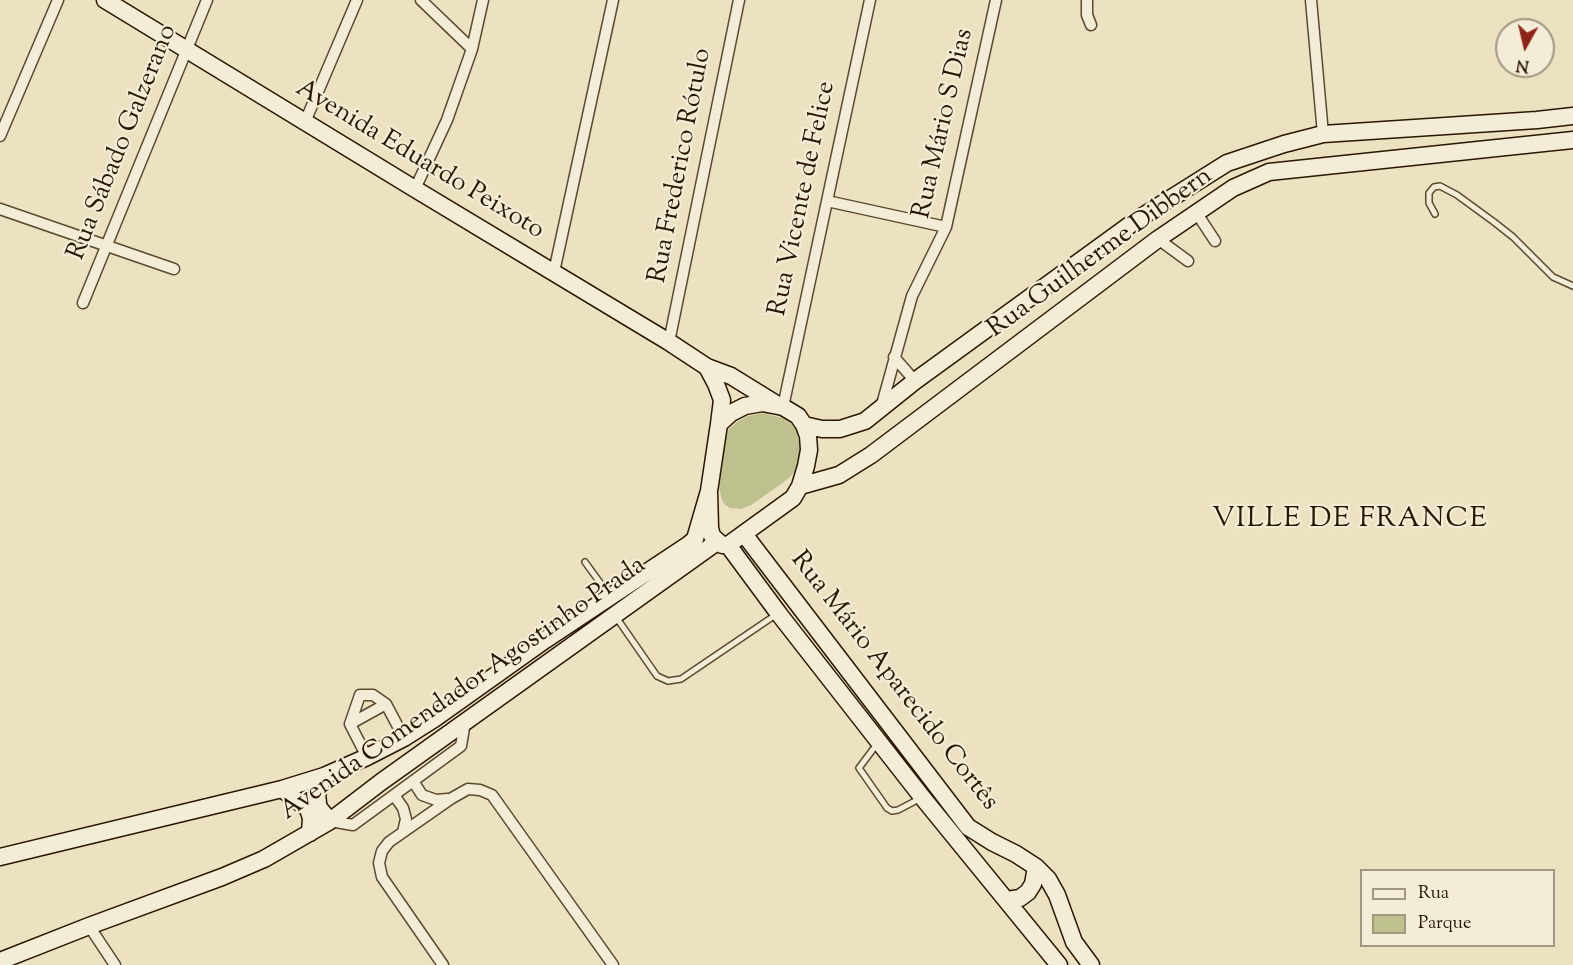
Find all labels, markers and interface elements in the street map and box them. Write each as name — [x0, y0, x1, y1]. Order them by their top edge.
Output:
north arrow — [1495, 18, 1555, 78]
street label: Rua Sábado Galzerano — [62, 21, 186, 265]
street label: Rua Mário S Dias — [908, 26, 982, 222]
street label: Rua Frederico Rótulo — [644, 46, 720, 286]
text: N — [1515, 52, 1531, 77]
street label: Avenida Eduardo Peixoto — [289, 74, 549, 248]
street label: Rua Vicente de Felice — [764, 79, 844, 319]
street label: Rua Guilherme Dibbern — [983, 162, 1219, 346]
district label: VILLE DE FRANCE — [1212, 504, 1488, 538]
street label: Rua Mário Aparecido Cortês — [782, 546, 1004, 818]
street label: Avenida Comendador Agostinho Prada — [275, 551, 653, 829]
legend — [1360, 869, 1555, 947]
text: Rua — [1418, 881, 1449, 907]
text: Parque — [1418, 911, 1471, 937]

